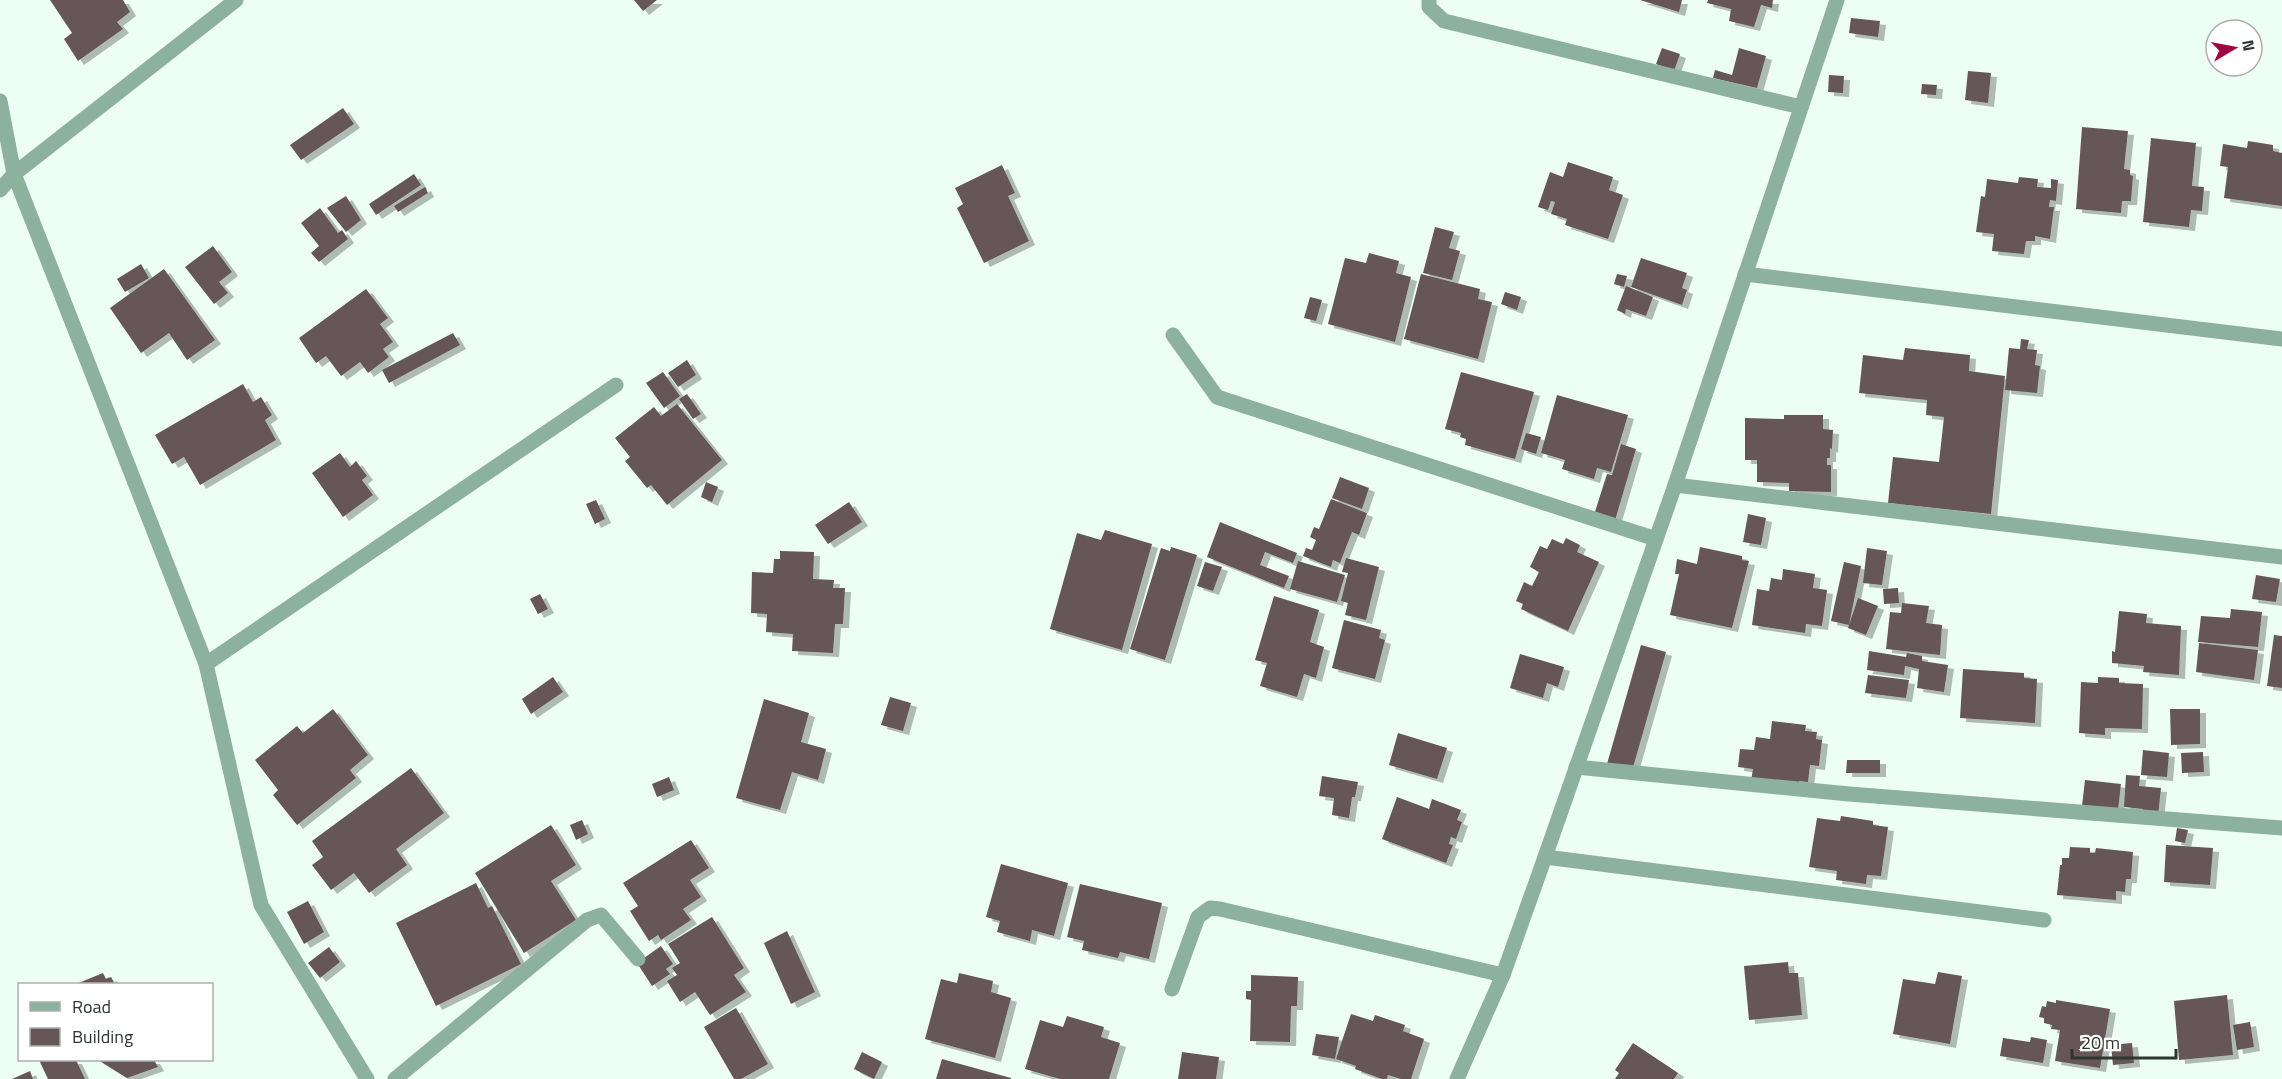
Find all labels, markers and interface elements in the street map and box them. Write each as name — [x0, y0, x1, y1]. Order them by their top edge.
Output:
north arrow — [2204, 18, 2264, 78]
text: N — [2236, 38, 2262, 53]
legend — [18, 983, 213, 1061]
text: Road — [72, 993, 111, 1020]
scale bar — [2072, 1022, 2176, 1060]
text: Building — [72, 1023, 133, 1050]
text: 20 m — [2081, 1029, 2120, 1056]

